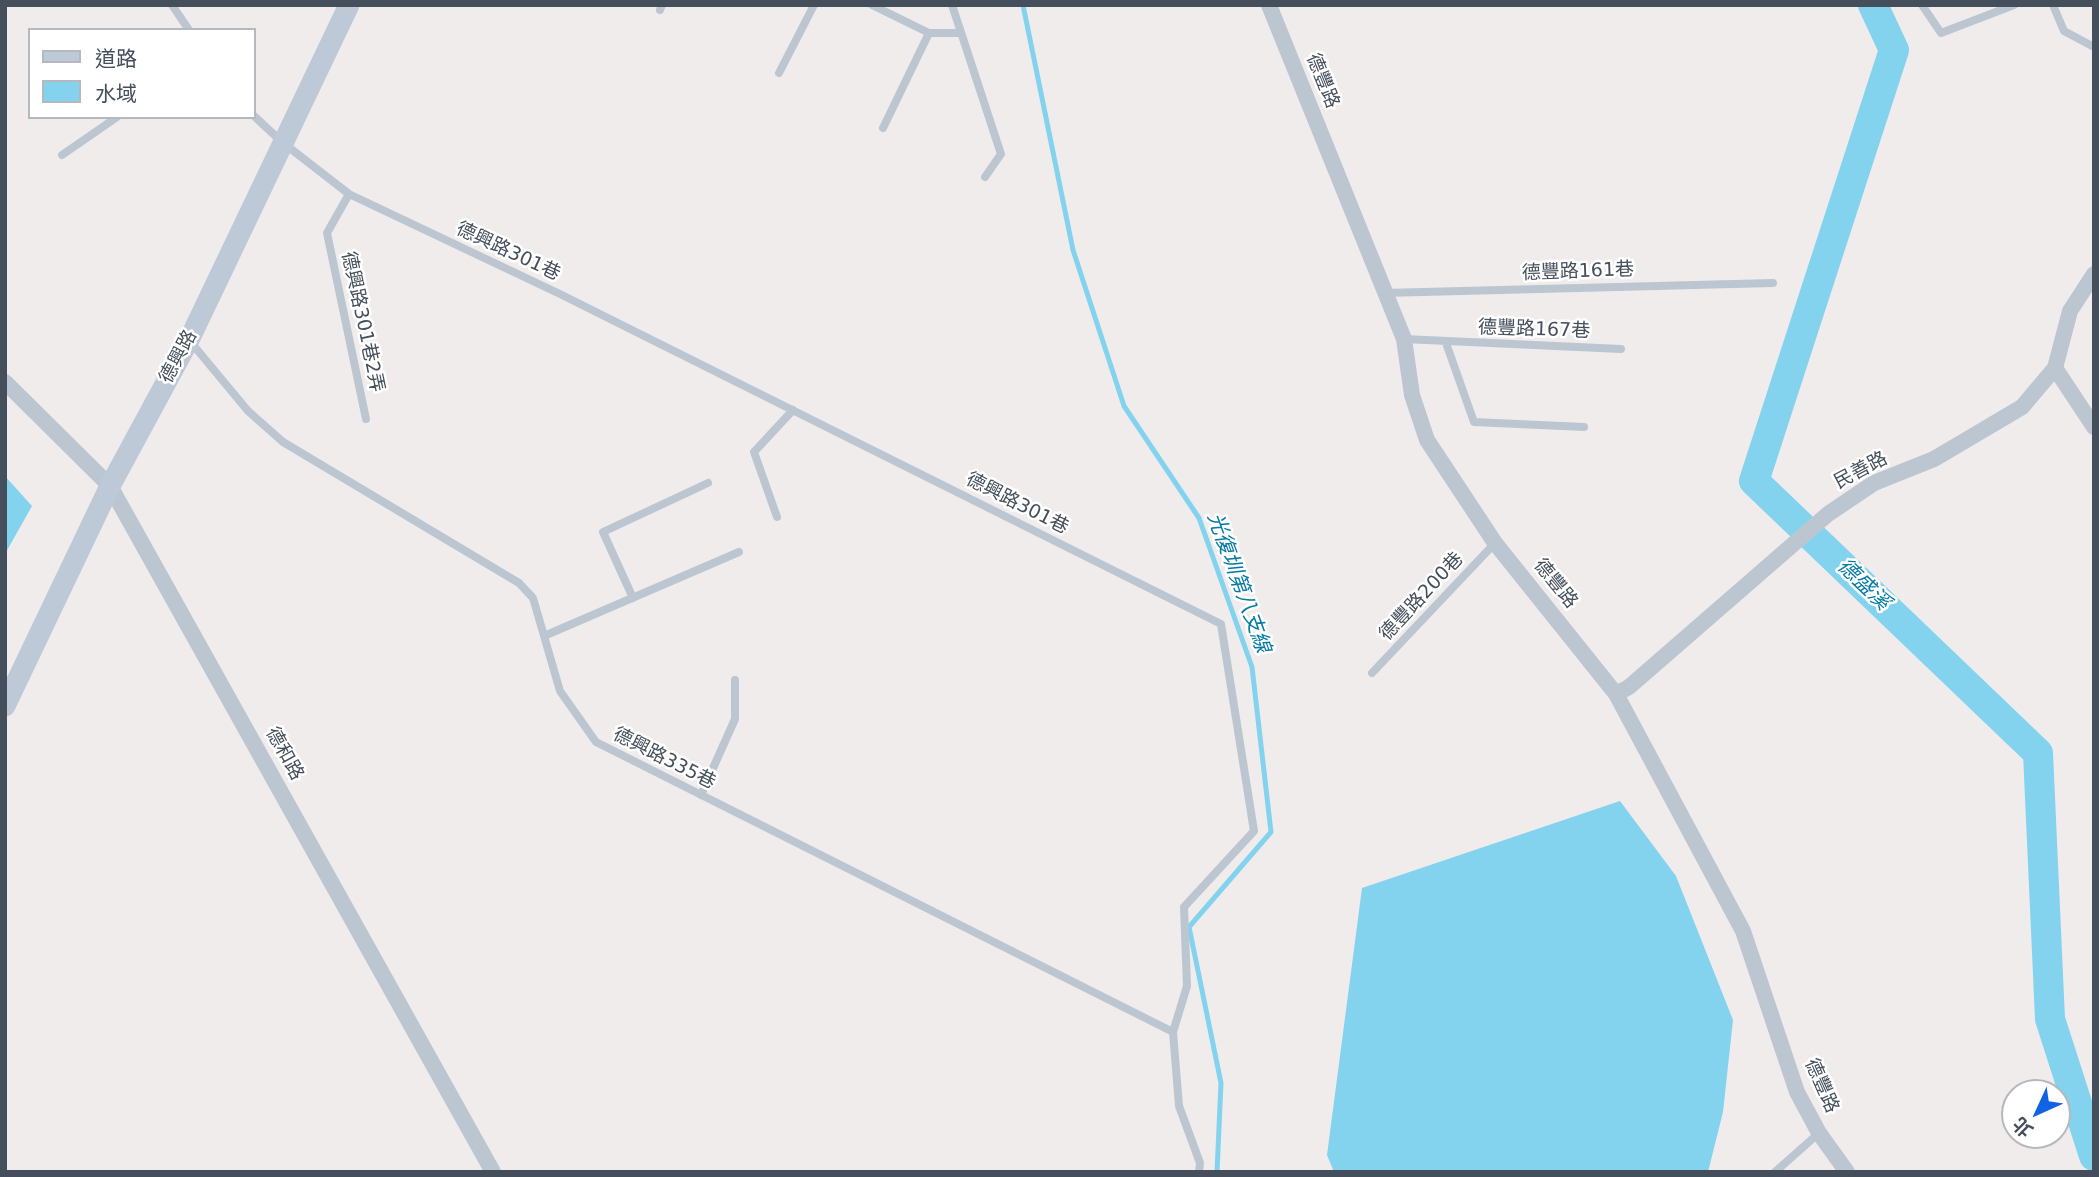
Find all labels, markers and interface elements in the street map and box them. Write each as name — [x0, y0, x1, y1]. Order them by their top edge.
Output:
legend — [28, 28, 256, 119]
text: 道路 — [95, 47, 137, 71]
street label: 德豐路 — [1301, 50, 1343, 112]
text: 水域 — [95, 82, 137, 106]
street label: 德興路301巷 — [452, 218, 564, 286]
street label: 德興路301巷2弄 — [336, 250, 388, 394]
street label: 德豐路161巷 — [1522, 259, 1634, 285]
street label: 德豐路167巷 — [1478, 317, 1590, 343]
street label: 德興路 — [156, 326, 202, 388]
street label: 民善路 — [1830, 448, 1892, 494]
street label: 德興路301巷 — [962, 468, 1072, 540]
water label: 光復圳第八支線 — [1201, 510, 1275, 656]
street label: 德豐路200巷 — [1375, 548, 1469, 646]
water label: 德盛溪 — [1832, 554, 1894, 616]
street label: 德豐路 — [1528, 555, 1582, 613]
street label: 德興路335巷 — [609, 723, 719, 795]
street label: 德和路 — [260, 724, 308, 784]
street label: 德豐路 — [1799, 1055, 1843, 1117]
north arrow — [2001, 1079, 2071, 1149]
text: 北 — [2008, 1113, 2037, 1142]

